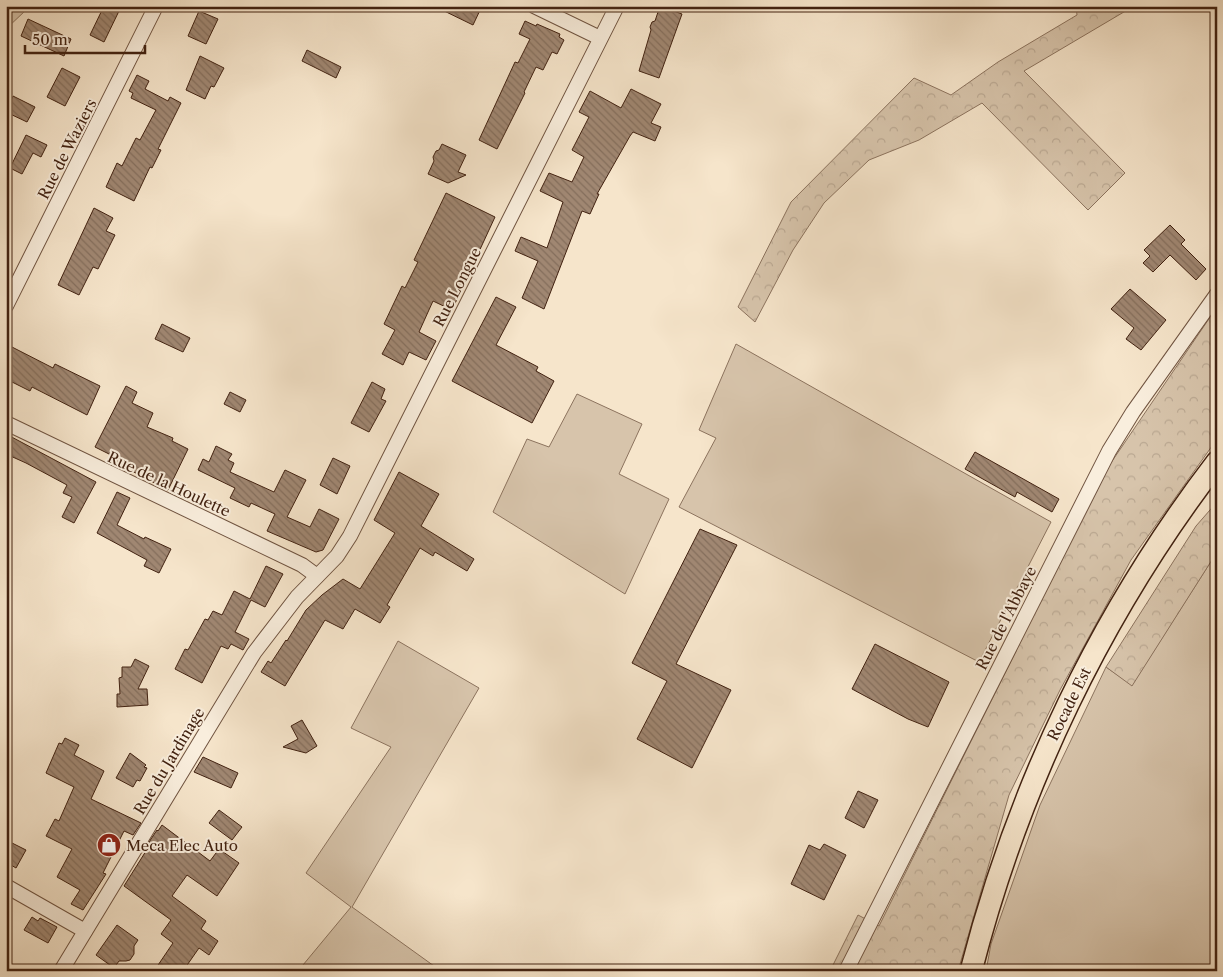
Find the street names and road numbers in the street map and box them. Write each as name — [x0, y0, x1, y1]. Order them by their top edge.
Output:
street label: Rue de Waziers — [34, 96, 100, 202]
street label: Rue Longue — [429, 244, 485, 330]
street label: Rue de la Houlette — [105, 447, 233, 521]
street label: Rue de l'Abbaye — [972, 563, 1040, 673]
street label: Rocade Est — [1043, 664, 1095, 744]
street label: Rue du Jardinage — [130, 704, 208, 818]

